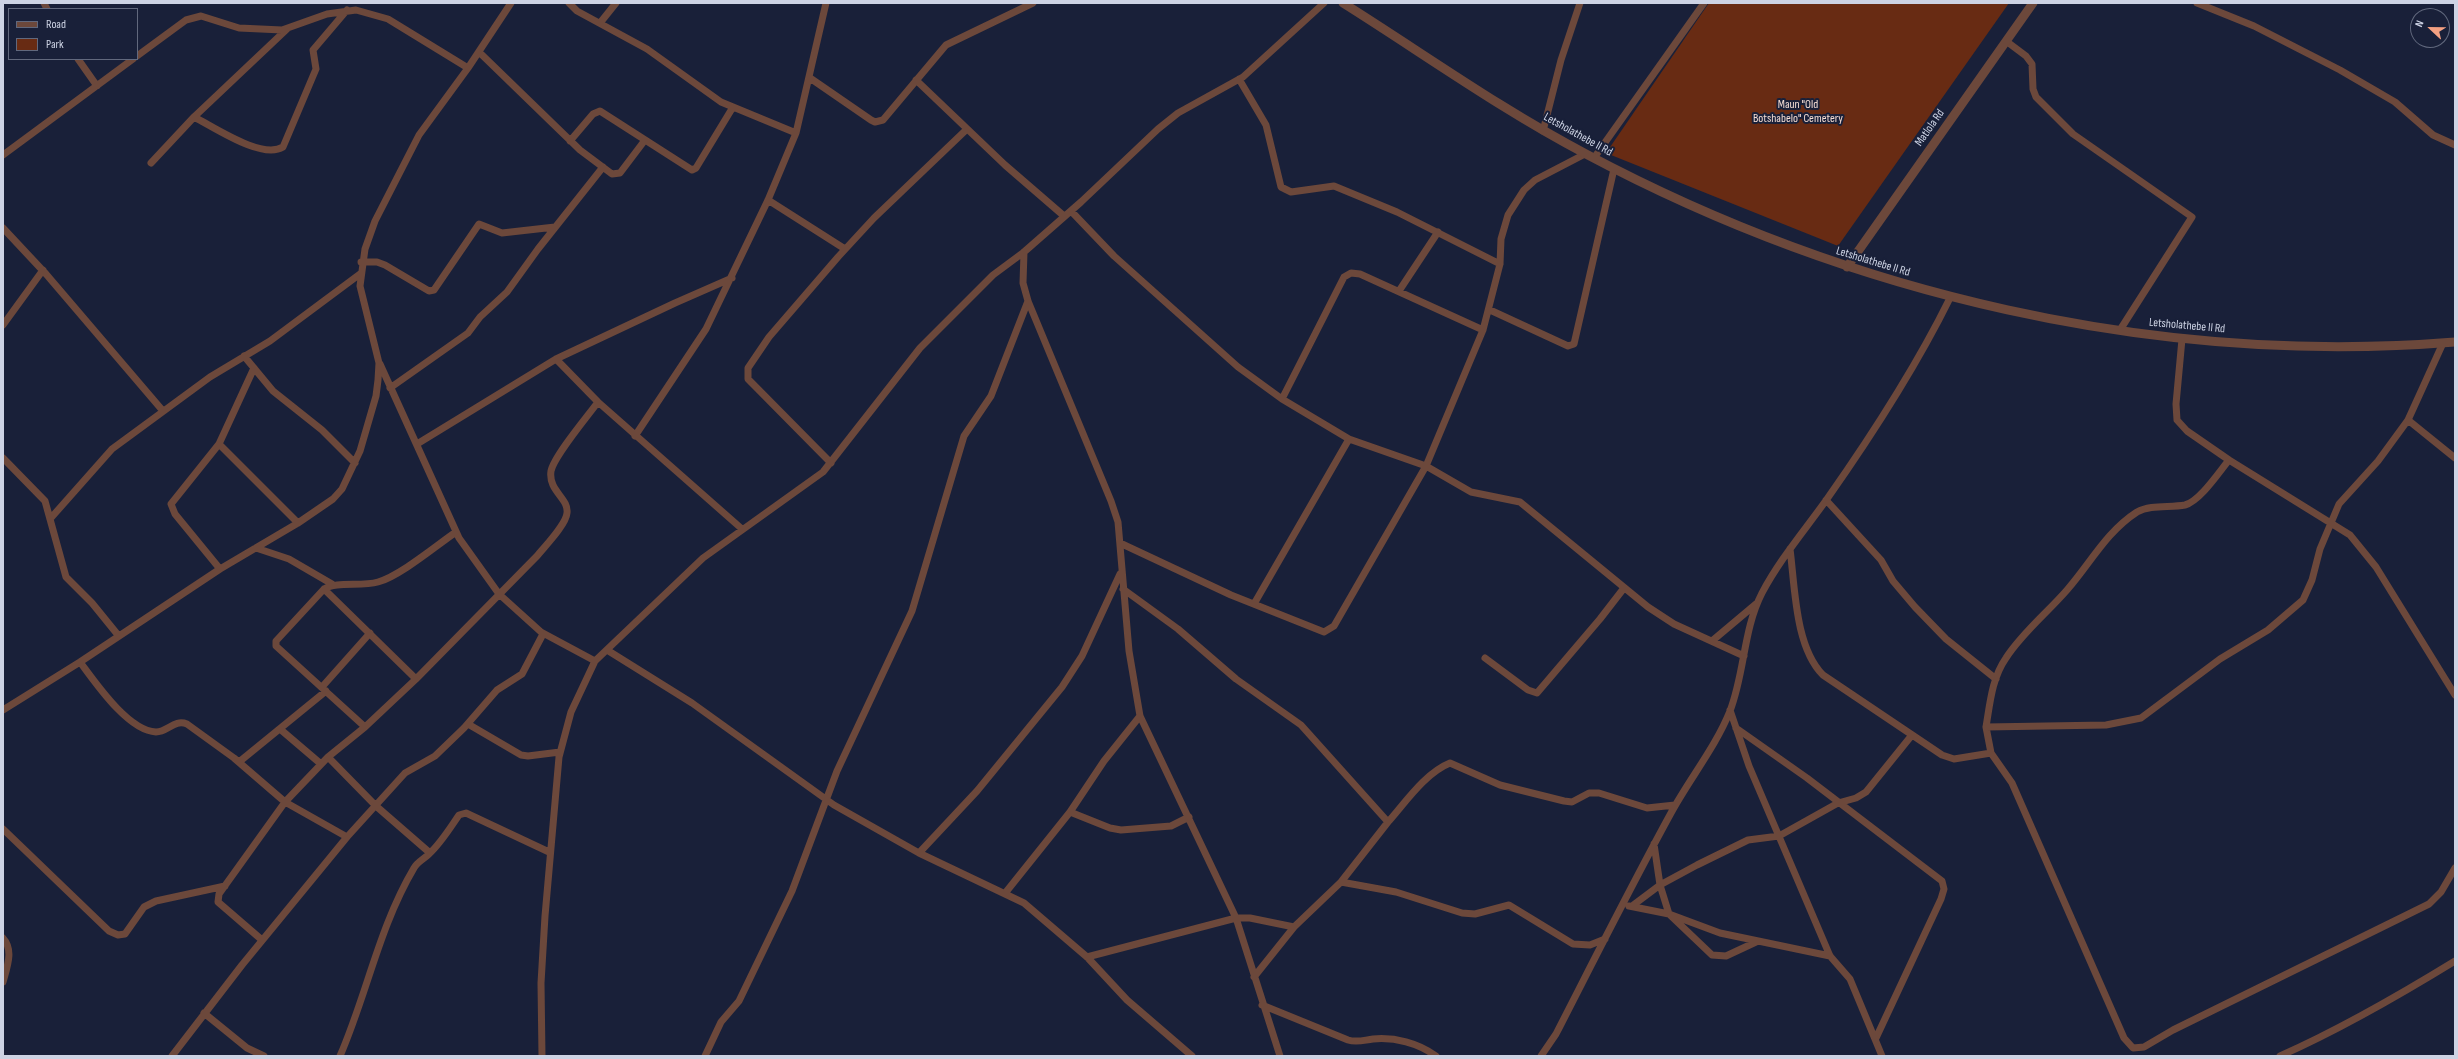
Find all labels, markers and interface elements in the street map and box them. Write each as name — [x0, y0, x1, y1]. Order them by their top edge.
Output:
legend — [8, 8, 138, 60]
north arrow — [2410, 8, 2450, 48]
text: Road — [46, 17, 66, 32]
text: N — [2412, 19, 2426, 29]
text: Park — [46, 37, 64, 52]
park label: Maun "Old Botshabelo" Cemetery — [1753, 98, 1843, 126]
street label: Matlola Rd — [1912, 107, 1948, 149]
street label: Letsholathebe II Rd — [1541, 110, 1615, 160]
street label: Letsholathebe II Rd — [1834, 244, 1912, 280]
street label: Letsholathebe II Rd — [2148, 315, 2226, 337]

